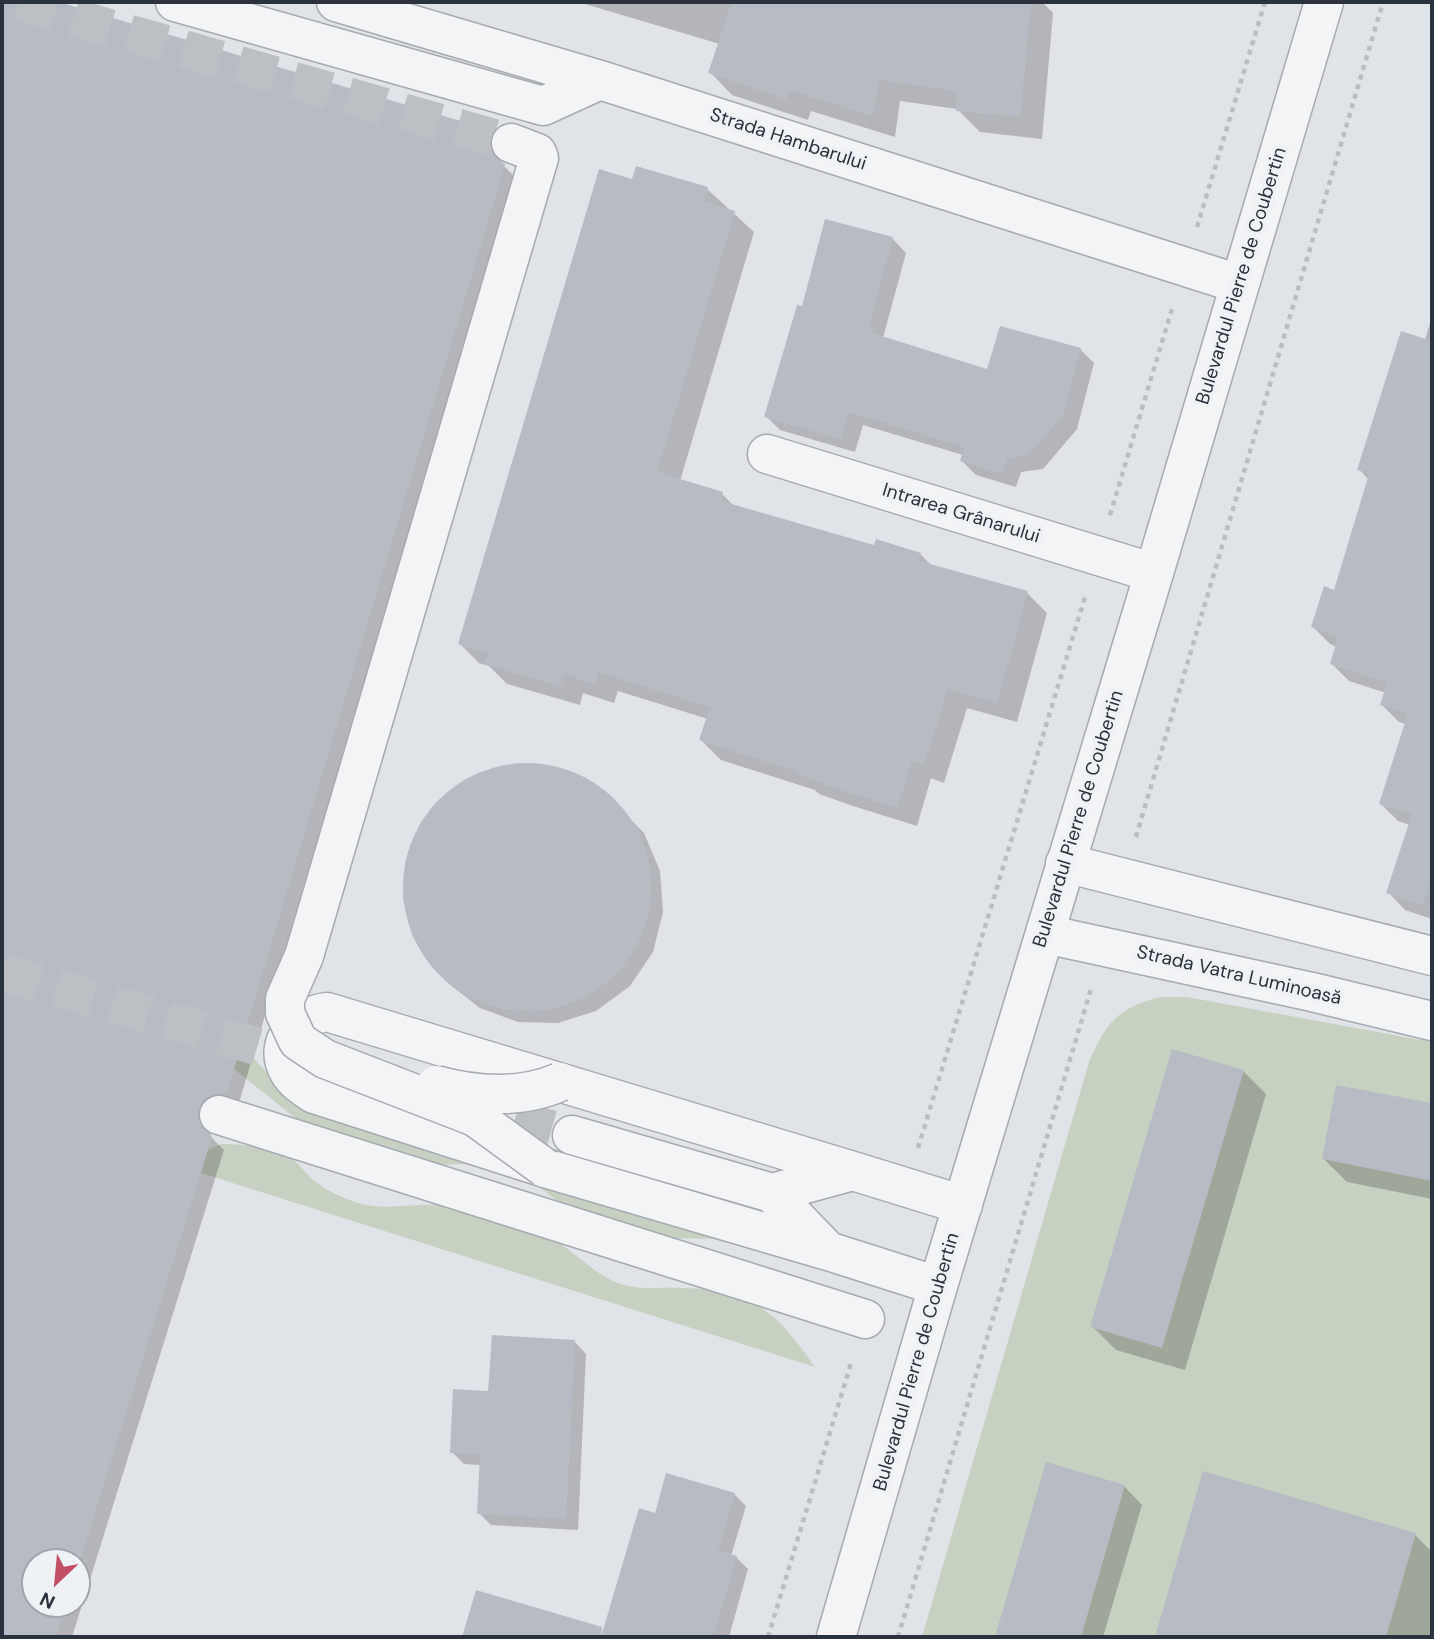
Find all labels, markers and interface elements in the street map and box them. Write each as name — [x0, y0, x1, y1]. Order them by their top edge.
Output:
street label: Strada Hambarului — [707, 104, 869, 176]
street label: Bulevardul Pierre de Coubertin — [1192, 145, 1292, 407]
street label: Intrarea Grânarului — [879, 479, 1043, 549]
street label: Bulevardul Pierre de Coubertin — [1029, 688, 1129, 950]
street label: Strada Vatra Luminoasă — [1134, 941, 1344, 1011]
street label: Bulevardul Pierre de Coubertin — [869, 1230, 965, 1494]
north arrow — [21, 1548, 91, 1618]
text: N — [36, 1586, 59, 1615]

